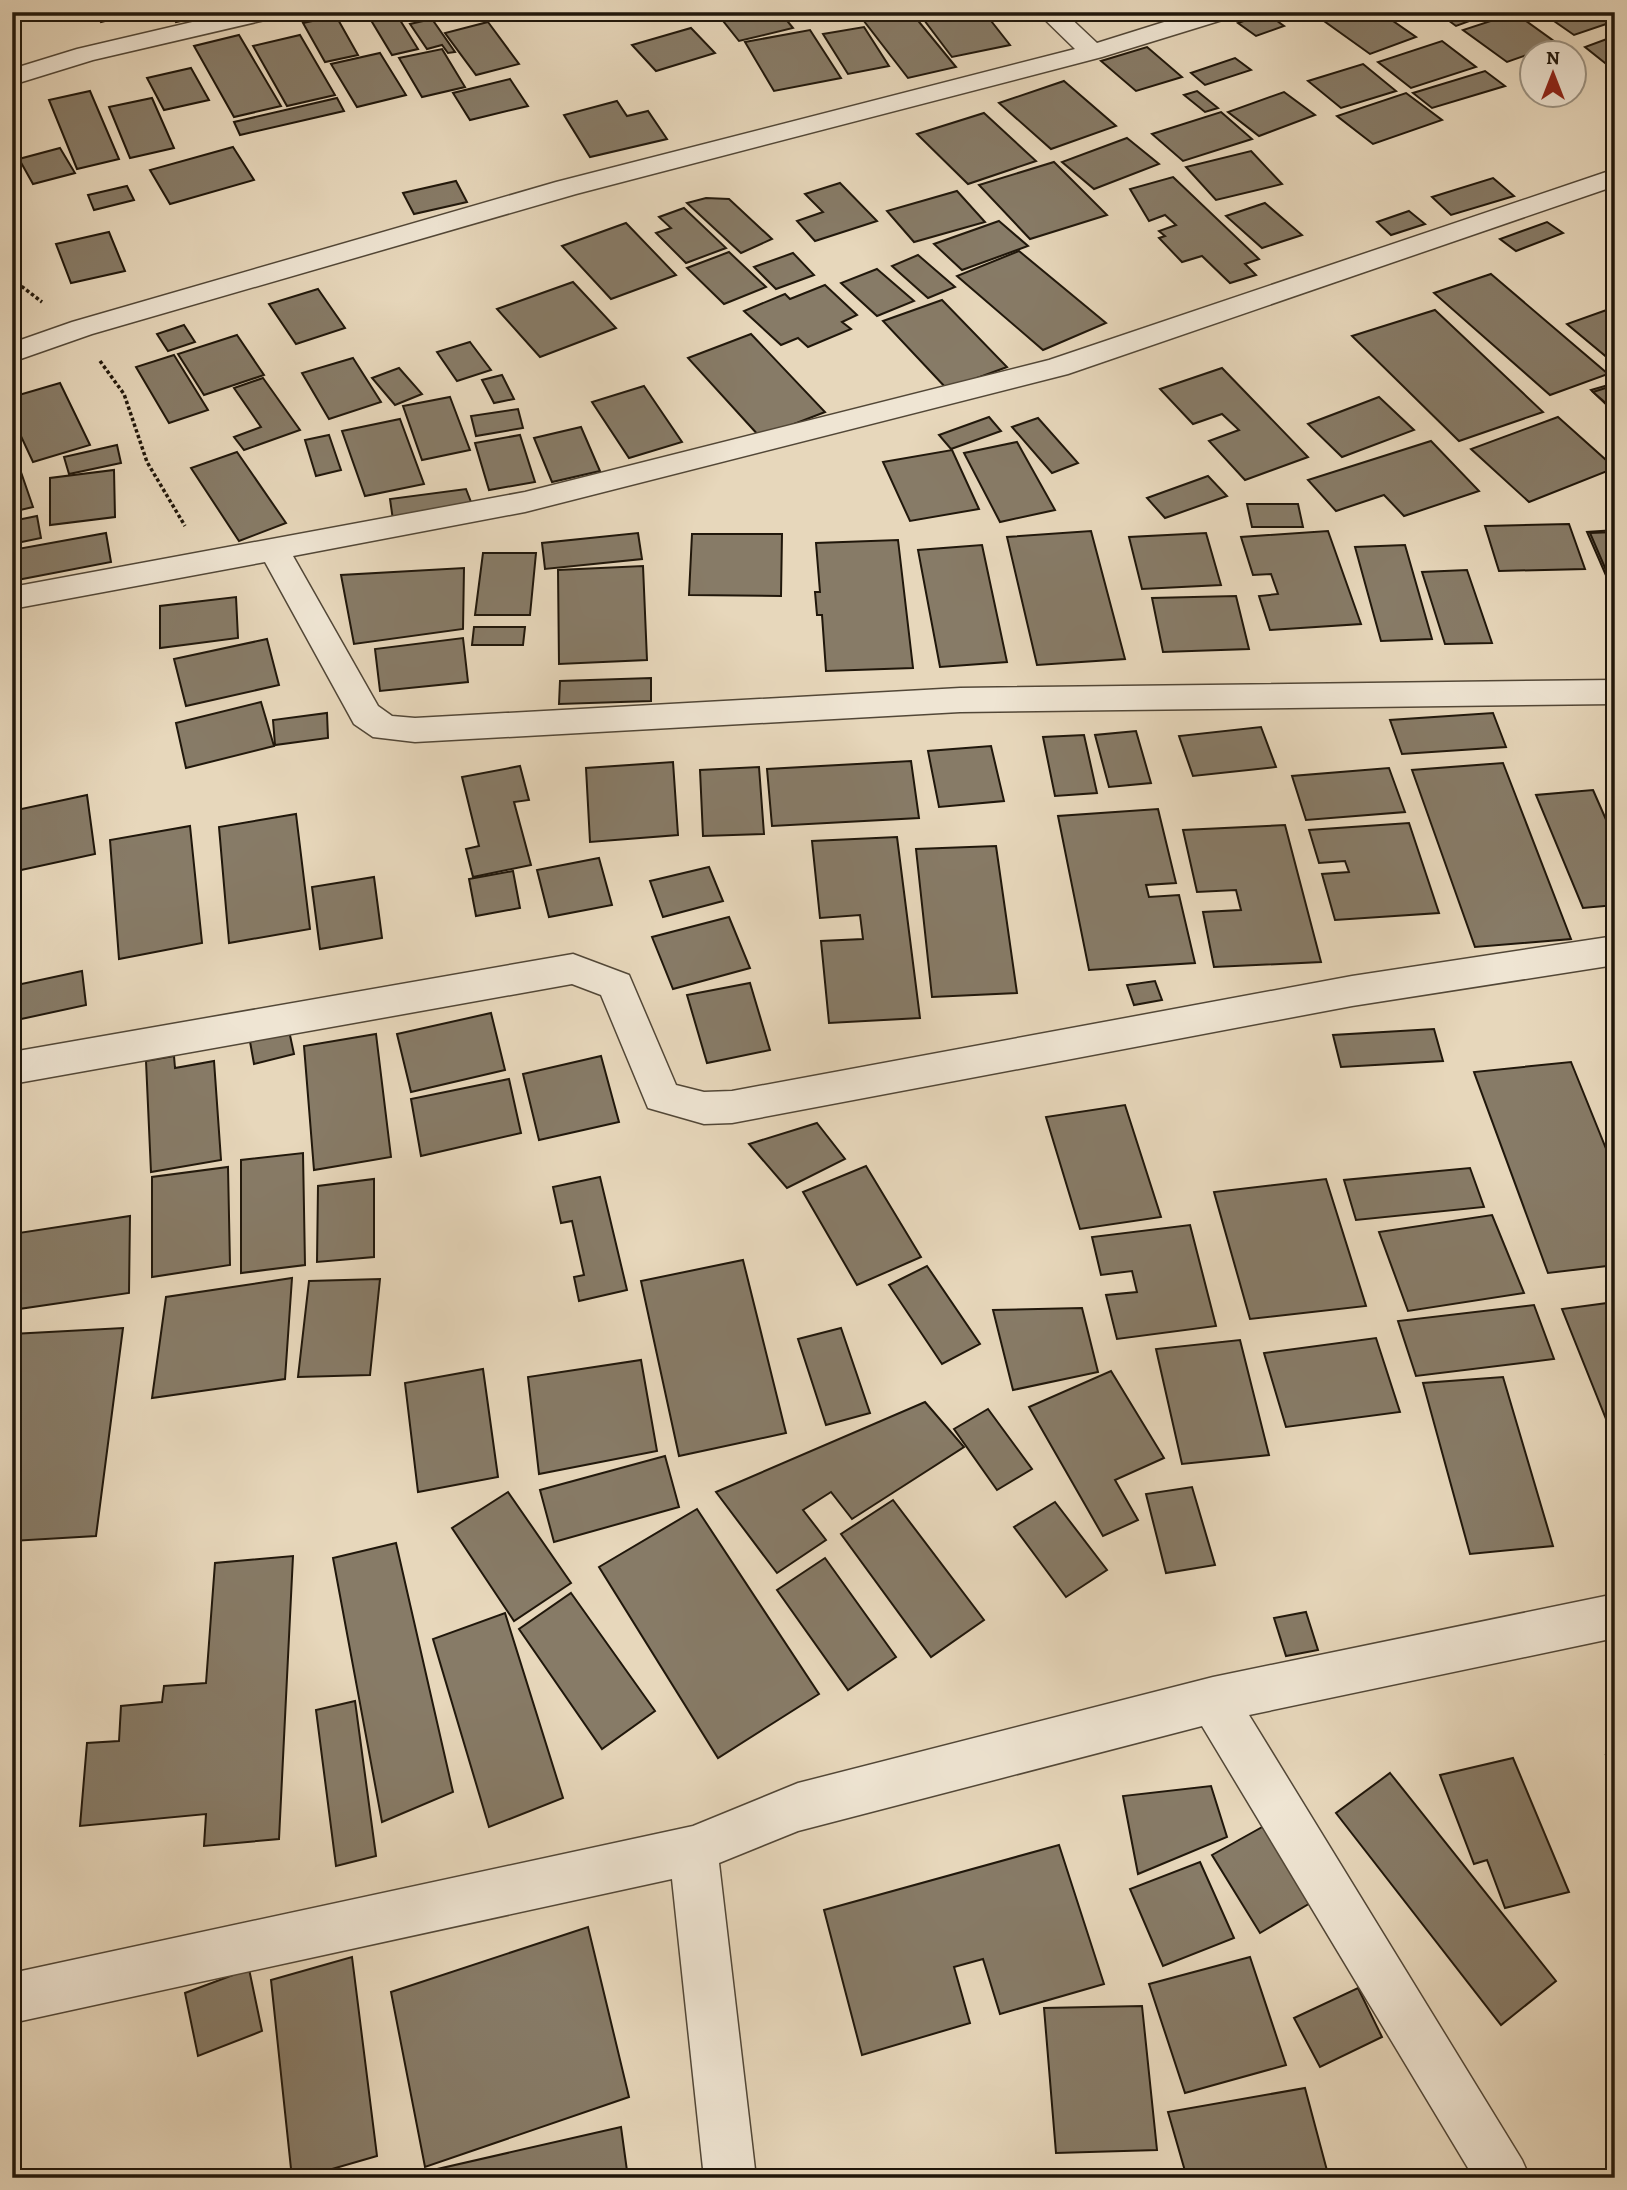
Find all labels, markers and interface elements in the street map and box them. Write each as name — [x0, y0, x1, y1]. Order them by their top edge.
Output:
north arrow — [1518, 38, 1588, 108]
text: N — [1546, 45, 1560, 71]

